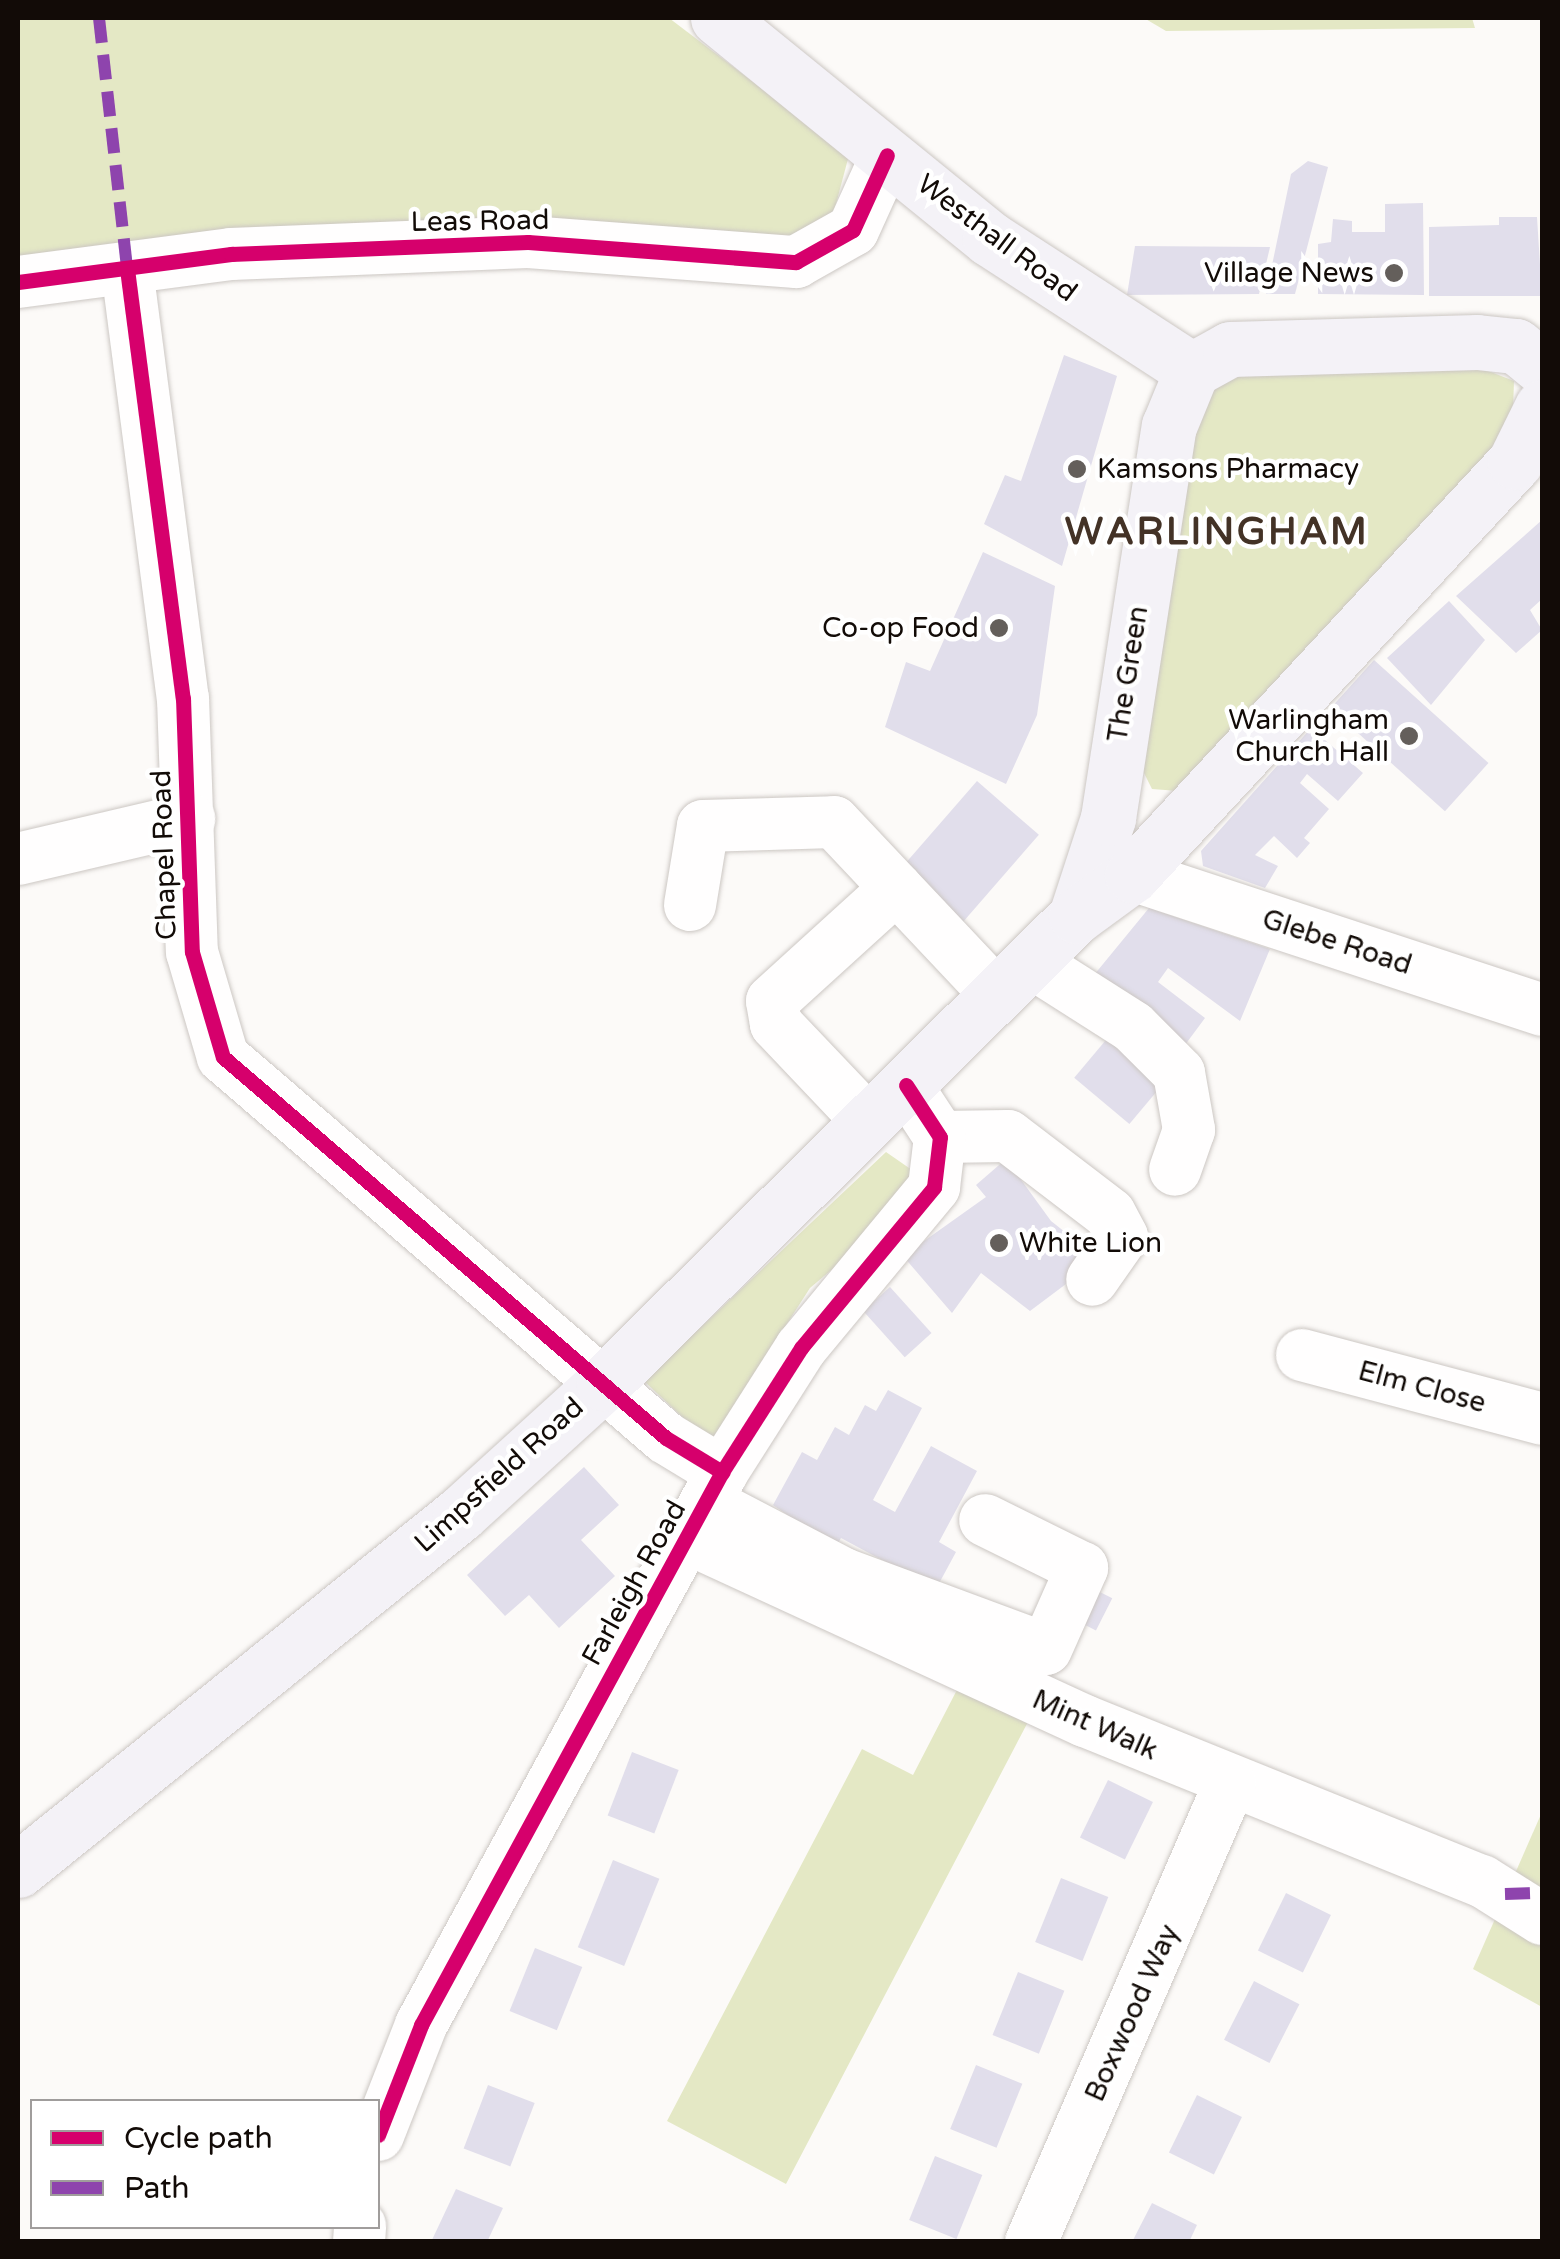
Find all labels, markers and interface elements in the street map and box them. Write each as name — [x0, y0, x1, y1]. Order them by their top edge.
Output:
street label: Westhall Road — [911, 167, 1083, 309]
street label: Leas Road — [410, 203, 550, 239]
place label: Village News — [1204, 256, 1374, 290]
marker: Village News — [1383, 262, 1405, 284]
place label: Kamsons Pharmacy — [1097, 452, 1359, 486]
marker: Kamsons Pharmacy — [1066, 458, 1088, 480]
district label: WARLINGHAM — [1065, 510, 1369, 556]
street label: The Green — [1101, 604, 1155, 744]
place label: Co-op Food — [822, 611, 979, 645]
marker: Co-op Food — [988, 617, 1010, 639]
place label: Warlingham Church Hall — [1228, 703, 1389, 769]
marker: Warlingham Church Hall — [1398, 725, 1420, 747]
street label: Chapel Road — [144, 769, 184, 941]
street label: Glebe Road — [1258, 902, 1416, 982]
place label: White Lion — [1019, 1226, 1162, 1260]
marker: White Lion — [988, 1232, 1010, 1254]
street label: Elm Close — [1355, 1354, 1489, 1420]
street label: Limpsfield Road — [408, 1390, 590, 1560]
street label: Farleigh Road — [575, 1495, 693, 1671]
street label: Mint Walk — [1027, 1682, 1163, 1768]
street label: Boxwood Way — [1078, 1919, 1186, 2107]
legend — [30, 2099, 380, 2229]
text: Cycle path — [124, 2120, 273, 2157]
text: Path — [124, 2170, 190, 2207]

